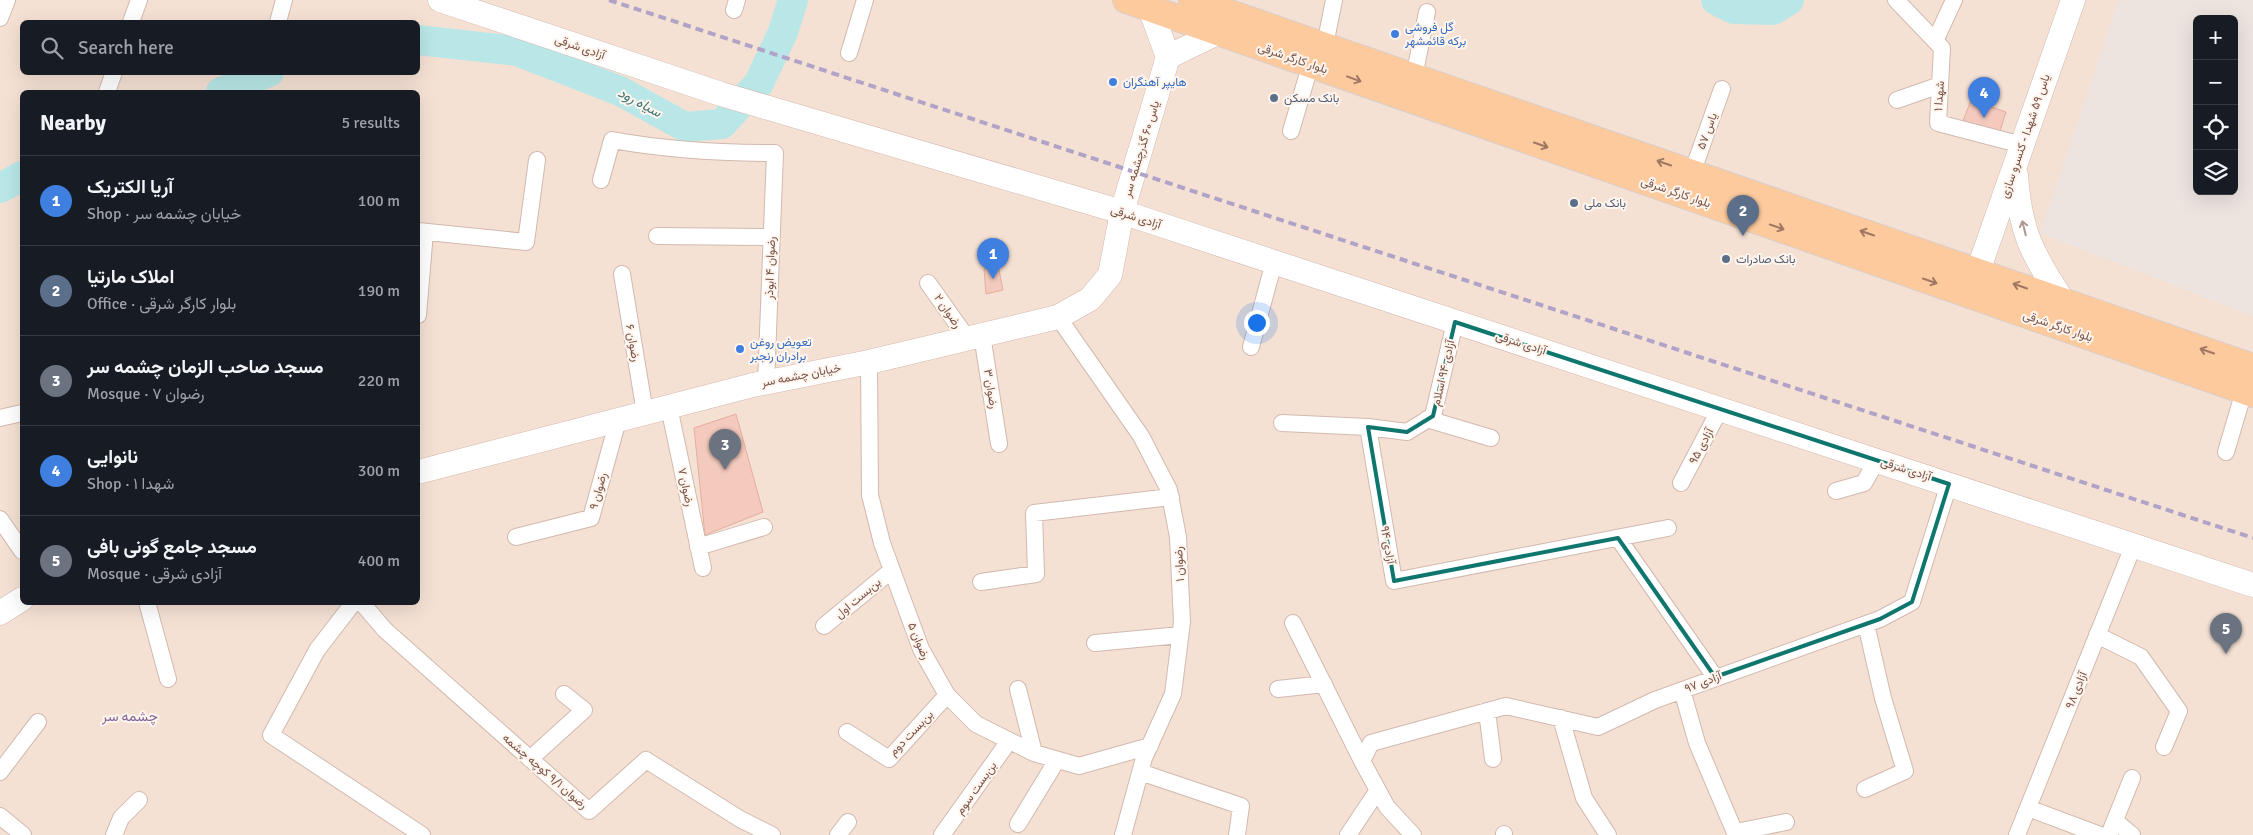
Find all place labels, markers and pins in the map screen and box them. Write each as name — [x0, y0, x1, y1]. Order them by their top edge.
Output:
place label: گل فروشی برکه قائمشهر — [1404, 20, 1466, 49]
marker: گل فروشی برکه قائمشهر — [1389, 28, 1401, 40]
place label: هایپر آهنگران — [1123, 75, 1187, 90]
marker: هایپر آهنگران — [1107, 76, 1119, 88]
pin: 4 — [1968, 77, 2000, 118]
place label: بانک مسکن — [1284, 91, 1339, 106]
marker: بانک مسکن — [1268, 92, 1280, 104]
pin: 2 — [1727, 195, 1759, 236]
place label: بانک ملی — [1584, 196, 1626, 211]
marker: بانک ملی — [1568, 197, 1580, 209]
pin: 1 — [977, 238, 1009, 279]
place label: بانک صادرات — [1736, 252, 1796, 267]
marker: بانک صادرات — [1720, 253, 1732, 265]
place label: تعویض روغن برادران رنجبر — [749, 335, 812, 364]
marker: تعویض روغن برادران رنجبر — [734, 343, 746, 355]
pin: 3 — [709, 429, 741, 470]
pin: 5 — [2210, 613, 2242, 654]

